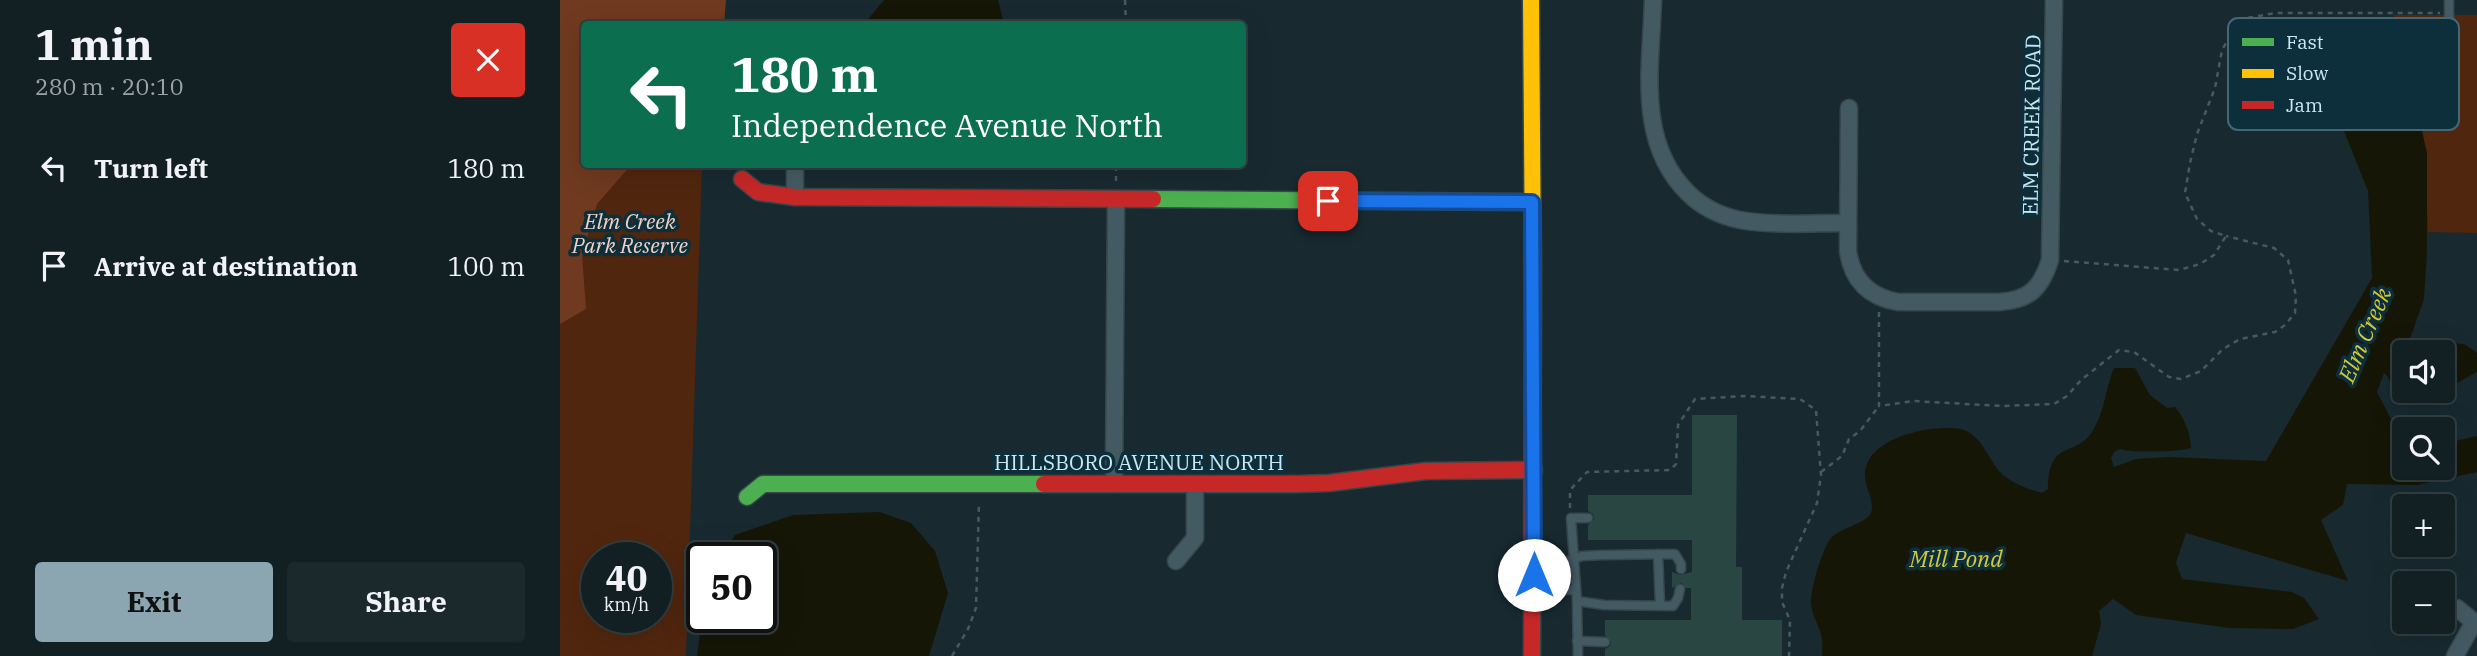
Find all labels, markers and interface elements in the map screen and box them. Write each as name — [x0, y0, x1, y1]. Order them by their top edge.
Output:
text: 1 min — [35, 17, 153, 72]
legend — [2228, 18, 2459, 130]
button: close — [451, 23, 525, 97]
text: Fast — [2286, 30, 2324, 54]
street label: ELM CREEK ROAD — [2015, 34, 2047, 216]
text: 180 m — [731, 42, 878, 105]
icon: left — [616, 49, 707, 140]
text: Slow — [2286, 61, 2328, 85]
text: 280 m · 20:10 — [35, 71, 184, 101]
text: Jam — [2286, 93, 2323, 117]
text: Independence Avenue North — [731, 104, 1163, 146]
icon: left — [35, 149, 73, 187]
text: Turn left — [94, 151, 208, 185]
text: 180 m — [447, 151, 525, 185]
pin — [1298, 171, 1358, 231]
icon: arrive — [1309, 182, 1347, 220]
park label: Elm Creek Park Reserve — [571, 207, 689, 259]
icon: arrive — [35, 247, 73, 285]
text: Arrive at destination — [94, 249, 358, 283]
text: 100 m — [447, 249, 525, 283]
water label: Elm Creek — [2330, 282, 2398, 388]
map controls — [2392, 340, 2455, 634]
button: sound — [2392, 340, 2455, 403]
button: search — [2392, 417, 2455, 480]
street label: HILLSBORO AVENUE NORTH — [994, 448, 1284, 476]
button: + — [2392, 494, 2455, 557]
position arrow — [1497, 538, 1571, 612]
speed limit sign: 50 — [686, 542, 777, 633]
water label: Mill Pond — [1908, 543, 2003, 573]
text: 40 — [605, 555, 648, 601]
button: Exit — [35, 562, 273, 642]
button: Share — [287, 562, 525, 642]
button: − — [2392, 571, 2455, 634]
text: km/h — [604, 593, 649, 616]

